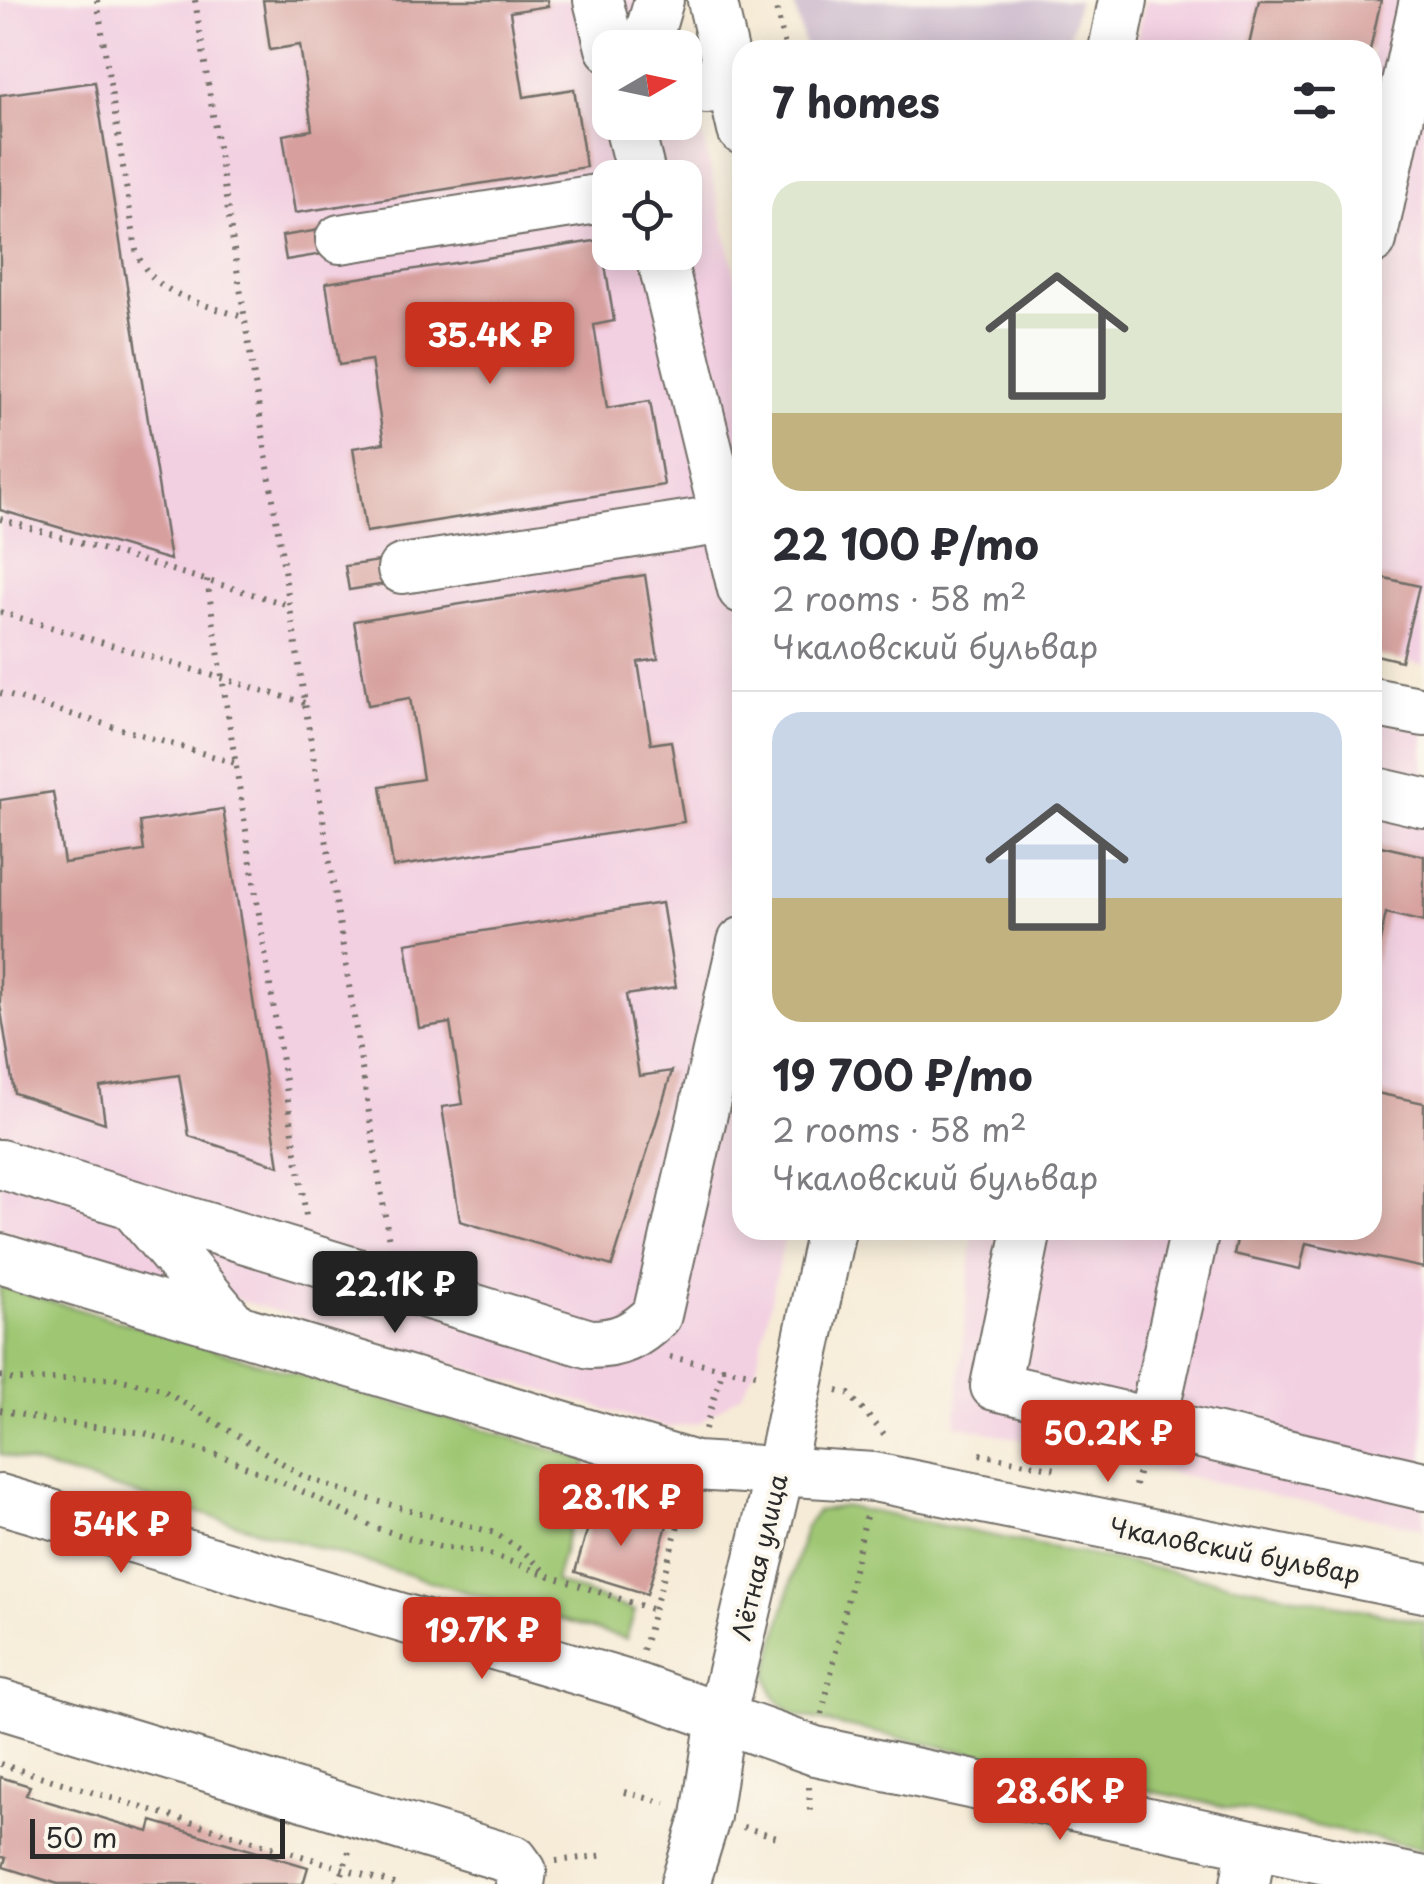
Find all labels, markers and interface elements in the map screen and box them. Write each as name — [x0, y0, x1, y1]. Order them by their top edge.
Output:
north arrow — [592, 30, 702, 140]
map controls — [592, 30, 702, 270]
text: 7 homes — [772, 69, 940, 132]
icon: filters — [1287, 73, 1342, 128]
button: locate — [592, 160, 702, 270]
icon: home — [967, 246, 1147, 426]
pin: 35.4K ₽ — [398, 302, 582, 387]
text: 35.4K ₽ — [427, 310, 553, 358]
text: 22 100 ₽/mo — [772, 511, 1039, 574]
text: 2 rooms · 58 m² — [772, 574, 1027, 622]
text: Чкаловский бульвар — [772, 622, 1098, 670]
icon: home — [967, 777, 1147, 957]
text: 19 700 ₽/mo — [772, 1042, 1033, 1105]
text: 2 rooms · 58 m² — [772, 1105, 1027, 1153]
text: Чкаловский бульвар — [772, 1153, 1098, 1201]
pin: 22.1K ₽ — [303, 1251, 487, 1336]
text: 22.1K ₽ — [335, 1259, 455, 1307]
pin: 50.2K ₽ — [1016, 1400, 1200, 1485]
text: 50.2K ₽ — [1043, 1408, 1173, 1456]
pin: 28.1K ₽ — [529, 1464, 713, 1549]
street label: Лётная улица — [721, 1470, 797, 1644]
text: 28.1K ₽ — [561, 1472, 681, 1520]
pin: 54K ₽ — [51, 1491, 191, 1576]
text: 54K ₽ — [72, 1499, 170, 1547]
street label: Чкаловский бульвар — [1106, 1507, 1364, 1593]
pin: 19.7K ₽ — [390, 1597, 574, 1682]
text: 19.7K ₽ — [425, 1605, 539, 1653]
pin: 28.6K ₽ — [968, 1758, 1152, 1843]
text: 28.6K ₽ — [996, 1766, 1124, 1814]
scale bar — [30, 1814, 285, 1858]
text: 50 m — [45, 1815, 118, 1858]

